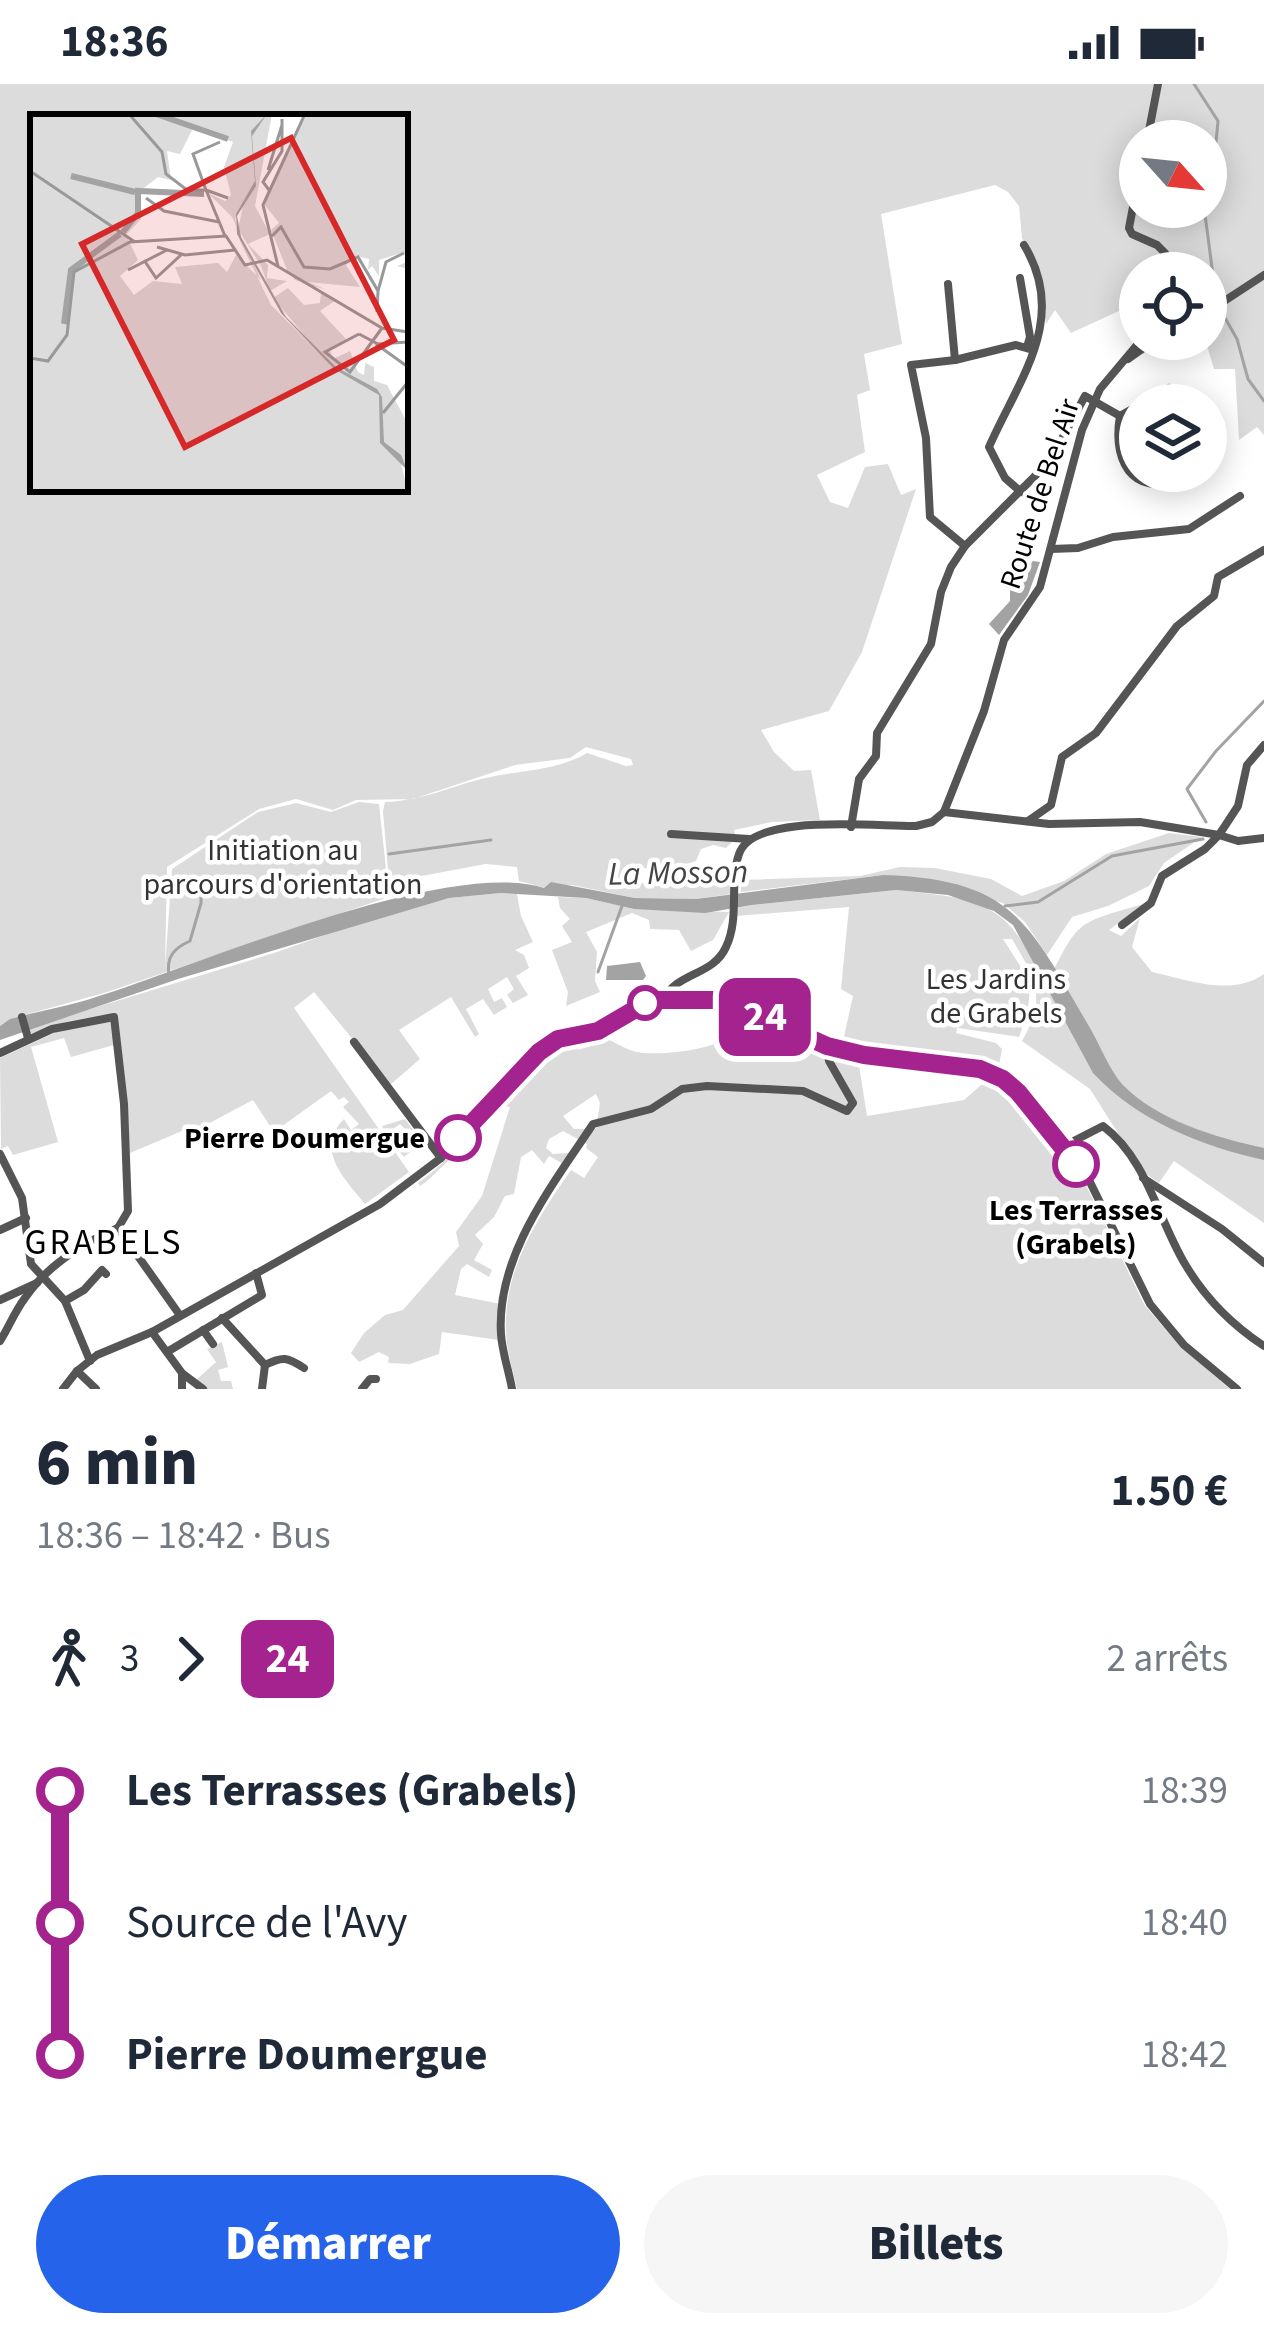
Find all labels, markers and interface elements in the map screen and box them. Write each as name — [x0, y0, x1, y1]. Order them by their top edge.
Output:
text: 18:36 — [60, 10, 169, 74]
inset map — [30, 114, 408, 492]
north arrow — [1119, 120, 1227, 228]
map controls — [1119, 120, 1227, 492]
button: locate — [1119, 252, 1227, 360]
button: layers — [1119, 384, 1227, 492]
street label: Route de Bel Air — [989, 393, 1091, 595]
park label: Initiation au parcours d'orientation — [144, 829, 422, 906]
water label: La Mosson — [608, 848, 748, 898]
park label: Les Jardins de Grabels — [926, 958, 1066, 1035]
line badge: 24 — [711, 978, 819, 1056]
unlabelled marker — [629, 987, 661, 1019]
text: 24 — [743, 987, 787, 1047]
marker: Pierre Doumergue — [436, 1116, 480, 1160]
place label: Pierre Doumergue — [184, 1117, 425, 1160]
marker: Les Terrasses (Grabels) — [1054, 1142, 1098, 1186]
place label: Les Terrasses (Grabels) — [989, 1189, 1163, 1266]
district label: GRABELS — [24, 1217, 184, 1268]
text: 6 min — [36, 1416, 198, 1510]
text: 1.50 € — [1110, 1459, 1228, 1523]
text: 18:36 – 18:42 · Bus — [36, 1508, 331, 1564]
icon: walk — [36, 1626, 102, 1692]
icon: forward — [157, 1626, 223, 1692]
text: 24 — [265, 1629, 310, 1689]
text: 3 — [120, 1631, 139, 1687]
text: 2 arrêts — [1106, 1631, 1228, 1687]
text: Les Terrasses (Grabels) — [126, 1759, 578, 1823]
text: 18:39 — [1141, 1763, 1228, 1819]
text: Source de l'Avy — [126, 1891, 408, 1955]
text: 18:40 — [1141, 1895, 1228, 1951]
text: Pierre Doumergue — [126, 2023, 488, 2087]
text: 18:42 — [1141, 2027, 1228, 2083]
button: Démarrer — [36, 2175, 620, 2313]
button: Billets — [644, 2175, 1228, 2313]

